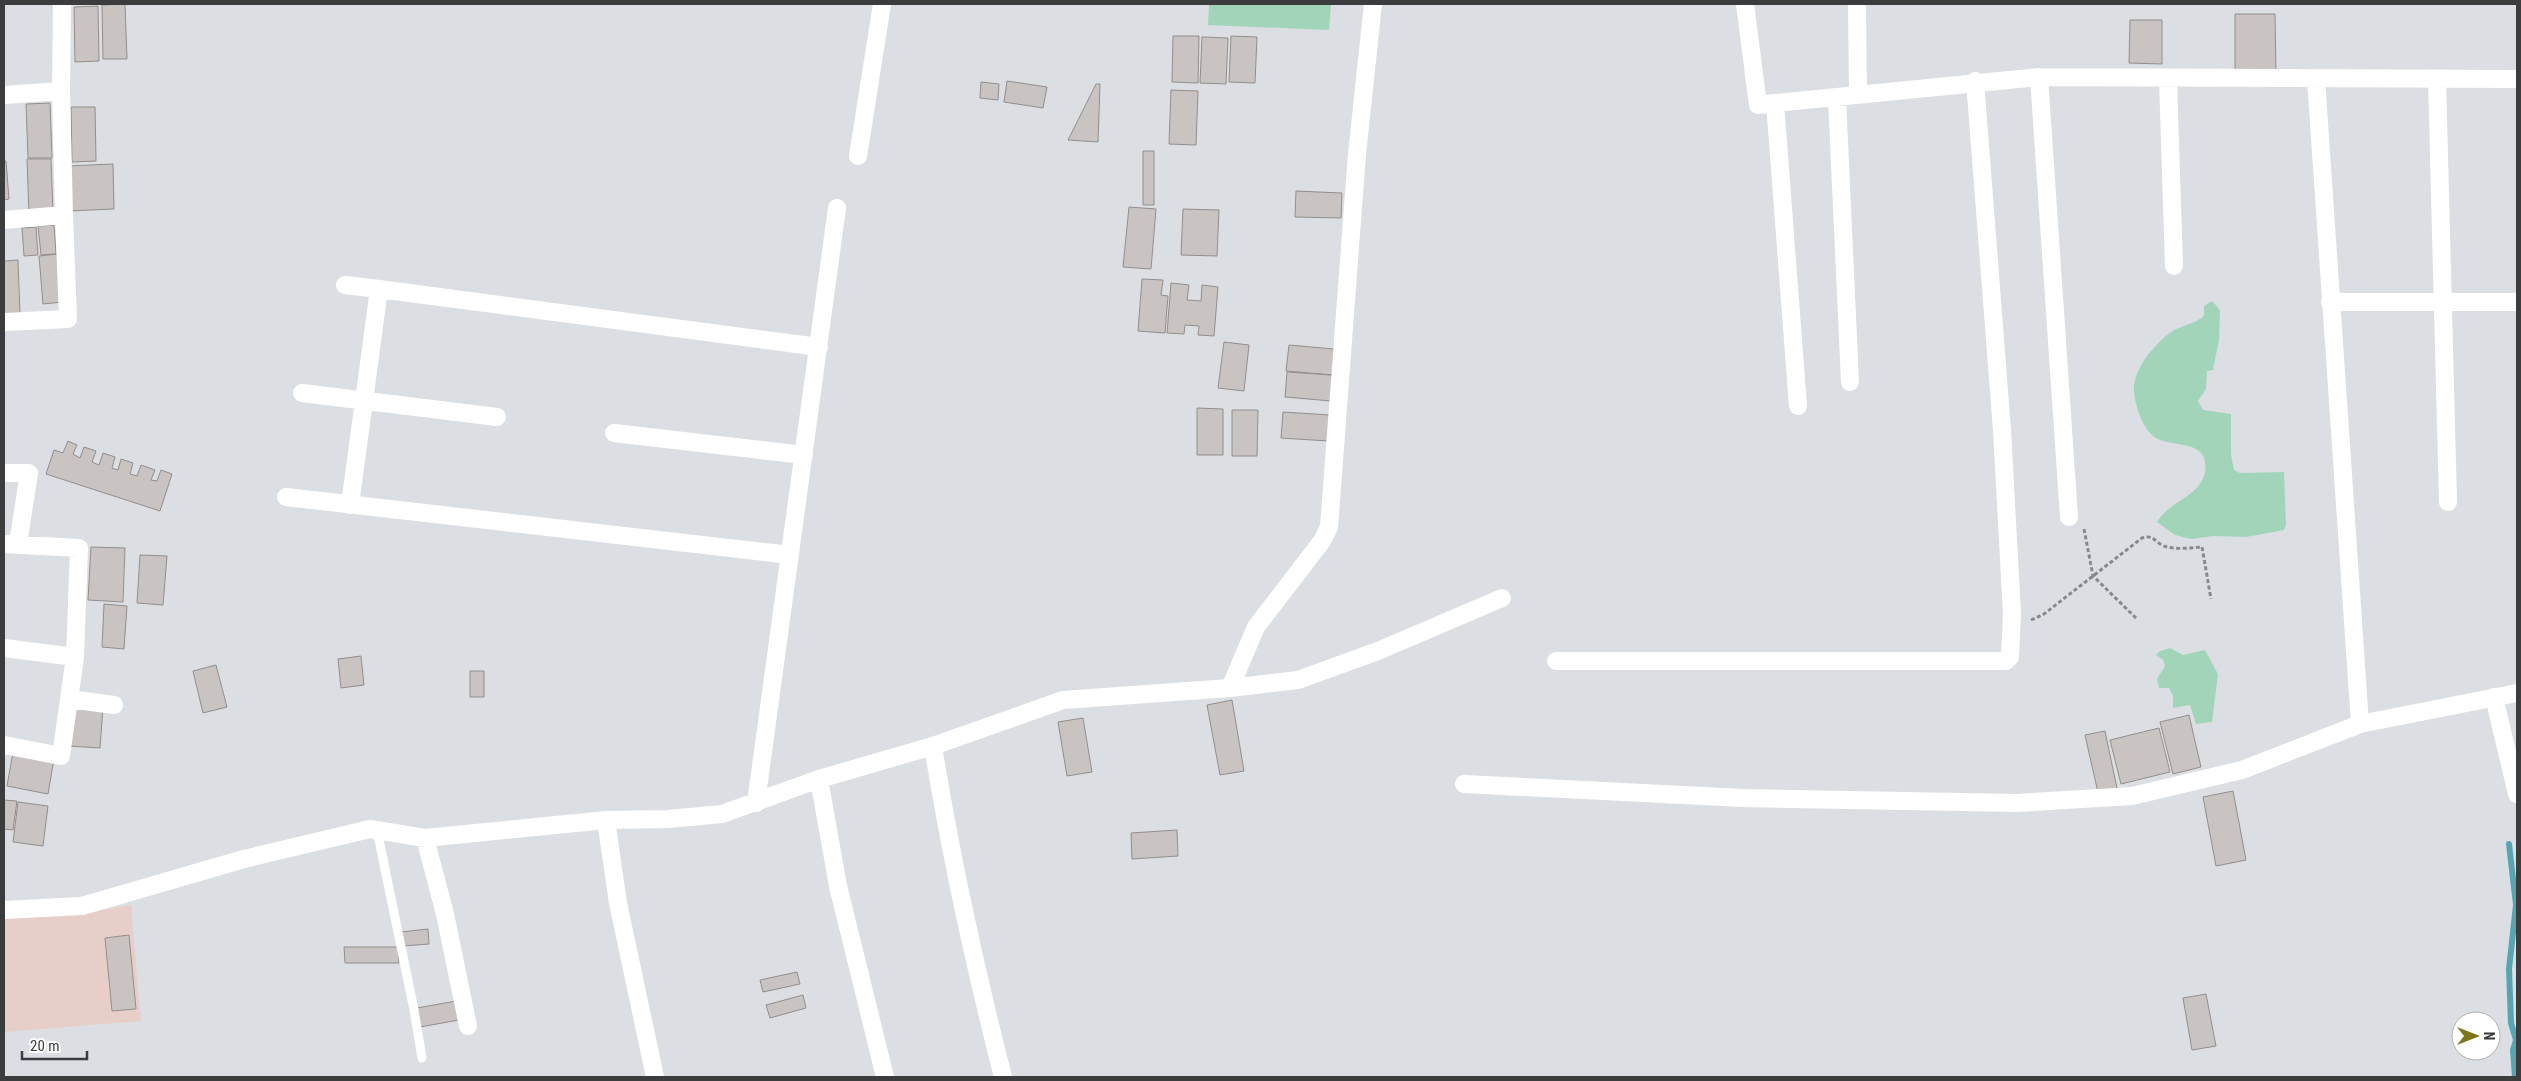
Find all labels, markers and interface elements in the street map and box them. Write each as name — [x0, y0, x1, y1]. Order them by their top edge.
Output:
north arrow — [2451, 1011, 2501, 1061]
scale bar — [22, 1028, 88, 1060]
text: N — [2481, 1032, 2497, 1040]
text: 20 m — [30, 1037, 60, 1055]

